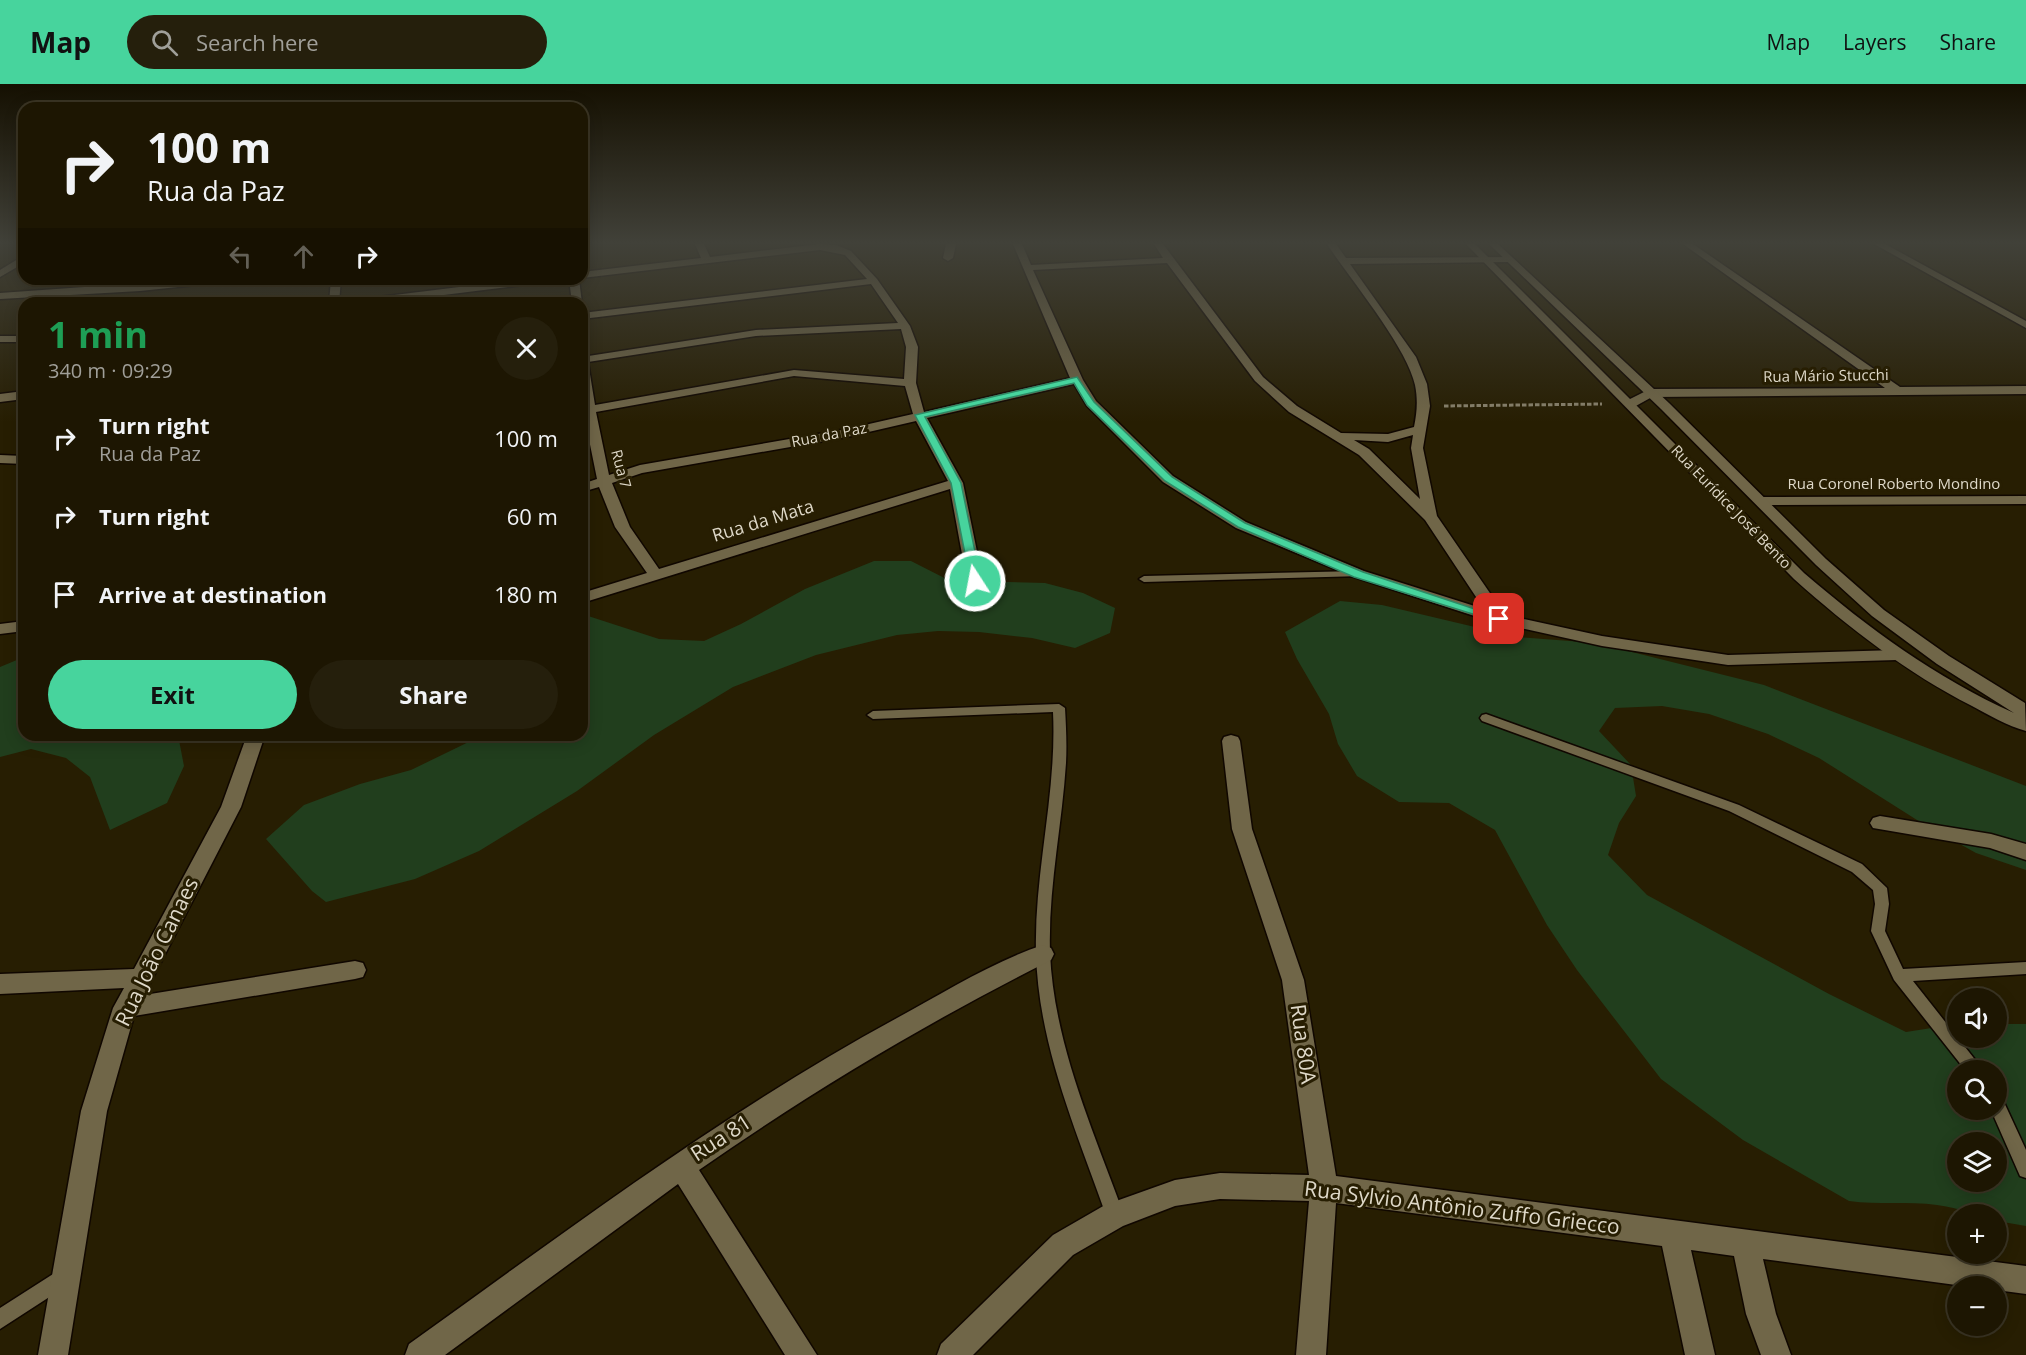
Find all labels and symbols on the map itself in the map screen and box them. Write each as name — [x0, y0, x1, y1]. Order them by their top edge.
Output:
street label: Rua Mário Stucchi — [1763, 364, 1889, 386]
street label: Rua da Paz — [789, 417, 868, 451]
street label: Rua Eurídice José Bento — [1667, 440, 1796, 573]
street label: Rua 7 — [607, 447, 637, 490]
street label: Rua Coronel Roberto Mondino — [1788, 473, 2000, 493]
street label: Rua da Mata — [709, 493, 816, 547]
position arrow — [943, 549, 1007, 613]
pin — [1473, 593, 1524, 644]
street label: Rua João Canaes — [108, 873, 204, 1031]
street label: Rua 80A — [1285, 1002, 1324, 1086]
street label: Rua 81 — [685, 1107, 756, 1167]
street label: Rua Sylvio Antônio Zuffo Griecco — [1303, 1174, 1621, 1240]

